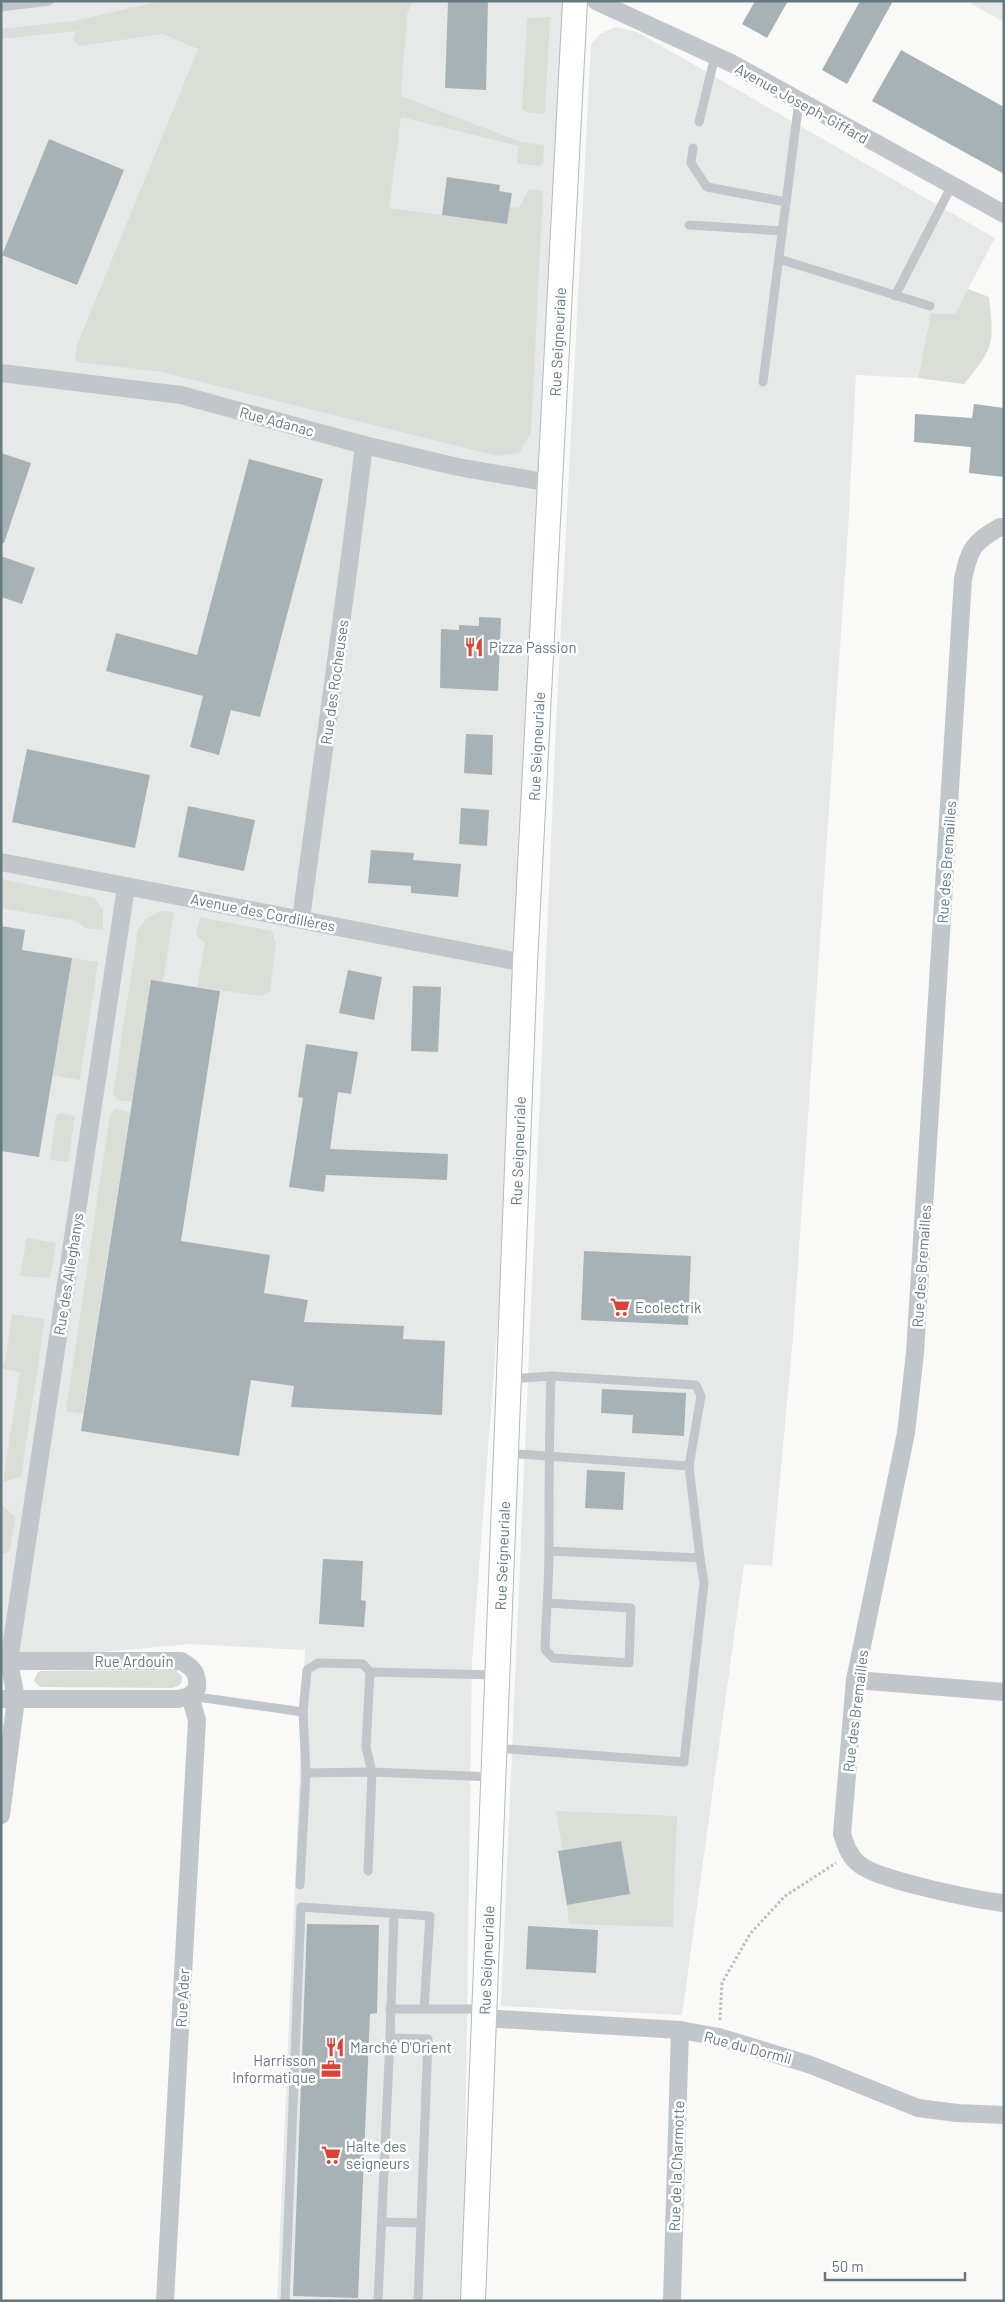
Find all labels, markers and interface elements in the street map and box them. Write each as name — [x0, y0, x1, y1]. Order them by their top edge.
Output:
street label: Avenue Joseph-Giffard — [732, 59, 872, 147]
street label: Rue Seigneuriale — [545, 287, 569, 397]
street label: Rue Adanac — [238, 402, 316, 440]
street label: Rue des Rocheuses — [316, 618, 352, 746]
restaurant icon: Pizza Passion — [463, 636, 485, 658]
place label: Pizza Passion — [489, 638, 577, 656]
street label: Rue Seigneuriale — [524, 691, 548, 801]
street label: Rue des Bremailles — [933, 800, 959, 924]
street label: Avenue des Cordillères — [189, 889, 337, 935]
street label: Rue Seigneuriale — [507, 1096, 529, 1206]
street label: Rue des Bremailles — [908, 1204, 934, 1328]
street label: Rue des Alleghanys — [49, 1211, 87, 1337]
supermarket icon: Ecolectrik — [609, 1296, 631, 1318]
place label: Ecolectrik — [635, 1298, 702, 1316]
street label: Rue Seigneuriale — [491, 1501, 513, 1611]
street label: Rue des Bremailles — [839, 1649, 871, 1773]
street label: Rue Ardouin — [94, 1652, 174, 1670]
street label: Rue Seigneuriale — [475, 1905, 497, 2015]
street label: Rue Ader — [171, 1968, 193, 2028]
street label: Rue du Dormil — [702, 2027, 794, 2067]
restaurant icon: Marché D'Orient — [324, 2036, 346, 2058]
place label: Marché D'Orient — [350, 2038, 452, 2056]
place label: Harrisson Informatique — [232, 2051, 316, 2086]
office icon: Harrisson Informatique — [320, 2058, 342, 2080]
street label: Rue de la Charmotte — [665, 2100, 687, 2232]
place label: Halte des seigneurs — [346, 2137, 410, 2172]
supermarket icon: Halte des seigneurs — [320, 2144, 342, 2166]
scale bar — [825, 2250, 965, 2282]
text: 50 m — [832, 2257, 864, 2275]

